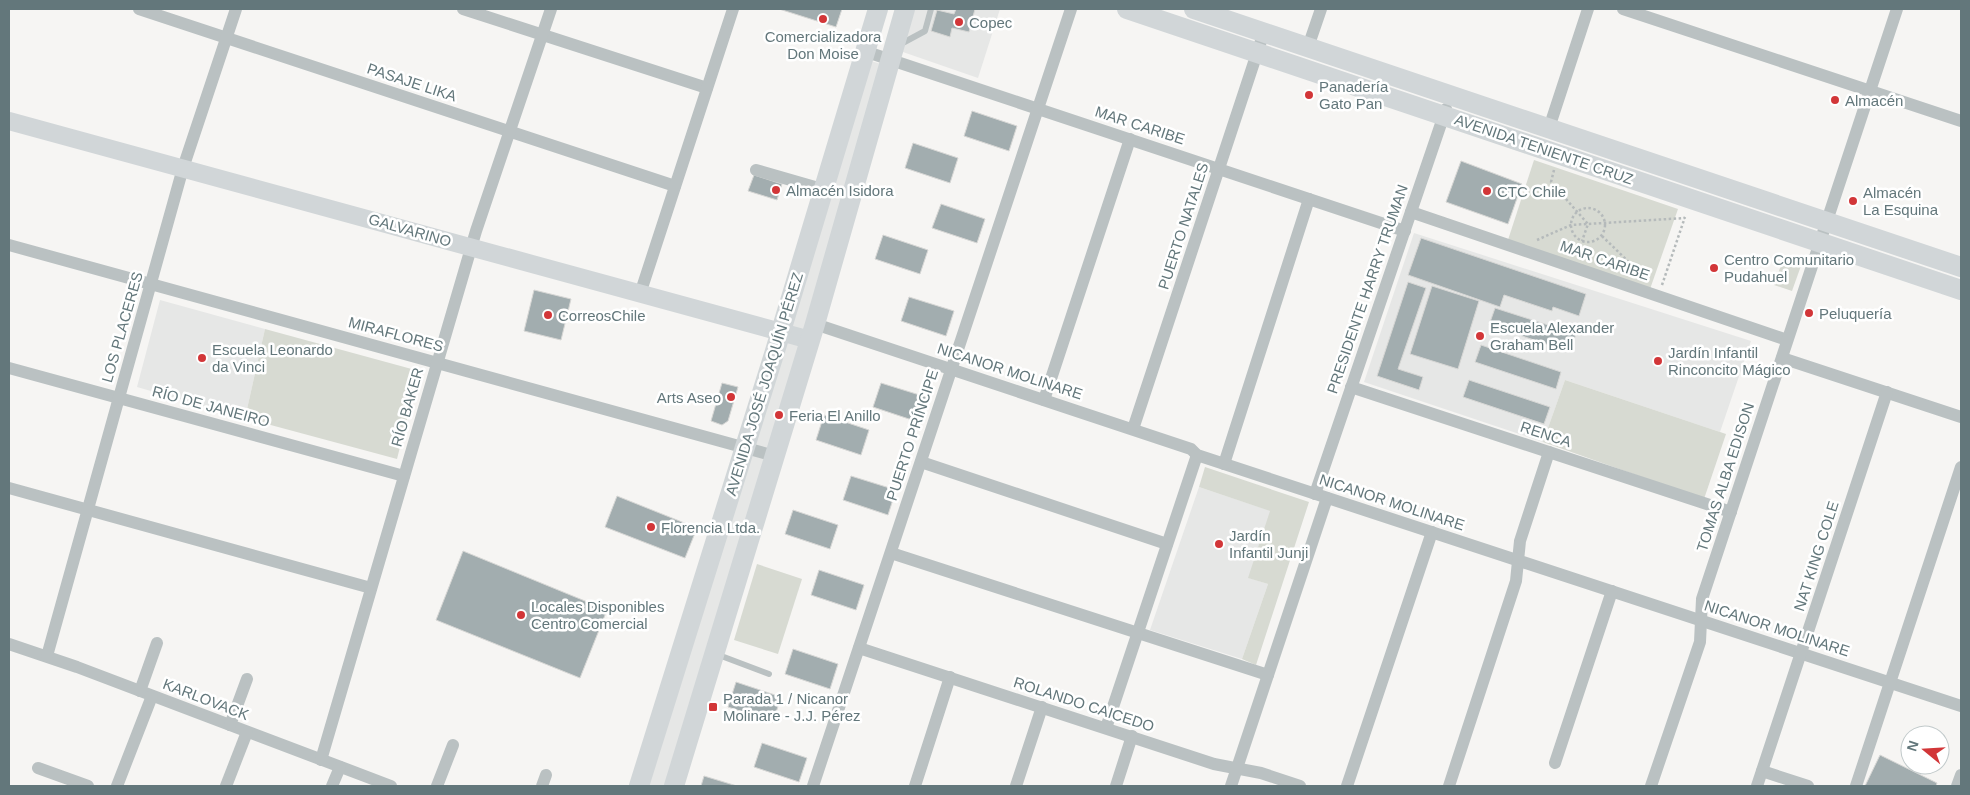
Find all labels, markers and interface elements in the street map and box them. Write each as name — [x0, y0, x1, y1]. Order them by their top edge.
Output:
marker: Comercializadora Don Moise — [817, 13, 829, 25]
place label: Copec — [969, 14, 1013, 31]
marker: Copec — [953, 16, 965, 28]
place label: Comercializadora Don Moise — [765, 28, 882, 62]
street label: PASAJE LIKA — [365, 60, 459, 104]
place label: Panadería Gato Pan — [1319, 78, 1389, 112]
marker: Panadería Gato Pan — [1303, 89, 1315, 101]
place label: Almacén — [1845, 92, 1903, 109]
marker: Almacén — [1829, 94, 1841, 106]
street label: MAR CARIBE — [1093, 102, 1187, 148]
street label: AVENIDA TENIENTE CRUZ — [1452, 110, 1636, 188]
street label: PUERTO NATALES — [1154, 160, 1212, 292]
place label: Almacén Isidora — [786, 182, 894, 199]
street label: PRESIDENTE HARRY TRUMAN — [1323, 182, 1411, 396]
place label: CTC Chile — [1497, 183, 1566, 200]
marker: Almacén Isidora — [770, 184, 782, 196]
place label: Almacén La Esquina — [1863, 184, 1939, 218]
marker: CTC Chile — [1481, 185, 1493, 197]
marker: Almacén La Esquina — [1847, 195, 1859, 207]
street label: GALVARINO — [367, 210, 453, 250]
street label: MAR CARIBE — [1558, 237, 1652, 283]
place label: Centro Comunitario Pudahuel — [1724, 251, 1854, 285]
marker: Centro Comunitario Pudahuel — [1708, 262, 1720, 274]
street label: LOS PLACERES — [98, 270, 146, 384]
street label: AVENIDA JOSÉ JOAQUÍN PÉREZ — [722, 270, 806, 498]
place label: Peluquería — [1819, 305, 1892, 322]
place label: CorreosChile — [558, 307, 646, 324]
marker: Peluquería — [1803, 307, 1815, 319]
marker: CorreosChile — [542, 309, 554, 321]
street label: MIRAFLORES — [347, 313, 445, 355]
place label: Escuela Alexander Graham Bell — [1490, 319, 1614, 353]
marker: Escuela Alexander Graham Bell — [1474, 330, 1486, 342]
street label: NICANOR MOLINARE — [935, 339, 1085, 403]
place label: Escuela Leonardo da Vinci — [212, 341, 333, 375]
place label: Jardín Infantil Rinconcito Mágico — [1668, 344, 1791, 378]
marker: Escuela Leonardo da Vinci — [196, 352, 208, 364]
marker: Jardín Infantil Rinconcito Mágico — [1652, 355, 1664, 367]
street label: RÍO BAKER — [388, 365, 426, 449]
street label: PUERTO PRÍNCIPE — [883, 367, 941, 503]
street label: RÍO DE JANEIRO — [150, 382, 272, 430]
place label: Arts Aseo — [657, 389, 721, 406]
marker: Arts Aseo — [725, 391, 737, 403]
street label: TOMAS ALBA EDISON — [1693, 400, 1757, 554]
place label: Feria El Anillo — [789, 407, 881, 424]
marker: Feria El Anillo — [773, 409, 785, 421]
street label: RENCA — [1518, 418, 1574, 450]
street label: NICANOR MOLINARE — [1317, 470, 1467, 534]
street label: NAT KING COLE — [1790, 499, 1842, 613]
place label: Florencia Ltda. — [661, 519, 760, 536]
marker: Florencia Ltda. — [645, 521, 657, 533]
place label: Jardín Infantil Junji — [1229, 527, 1308, 561]
marker: Jardín Infantil Junji — [1213, 538, 1225, 550]
street label: NICANOR MOLINARE — [1702, 596, 1852, 660]
place label: Locales Disponibles Centro Comercial — [531, 598, 664, 632]
marker: Locales Disponibles Centro Comercial — [515, 609, 527, 621]
street label: ROLANDO CAICEDO — [1012, 673, 1156, 735]
street label: KARLOVACK — [161, 675, 251, 723]
place label: Parada 1 / Nicanor Molinare - J.J. Pérez — [723, 690, 861, 724]
marker: Parada 1 / Nicanor Molinare - J.J. Pérez — [707, 701, 719, 713]
north arrow — [1900, 725, 1950, 775]
text: N — [1903, 739, 1922, 753]

